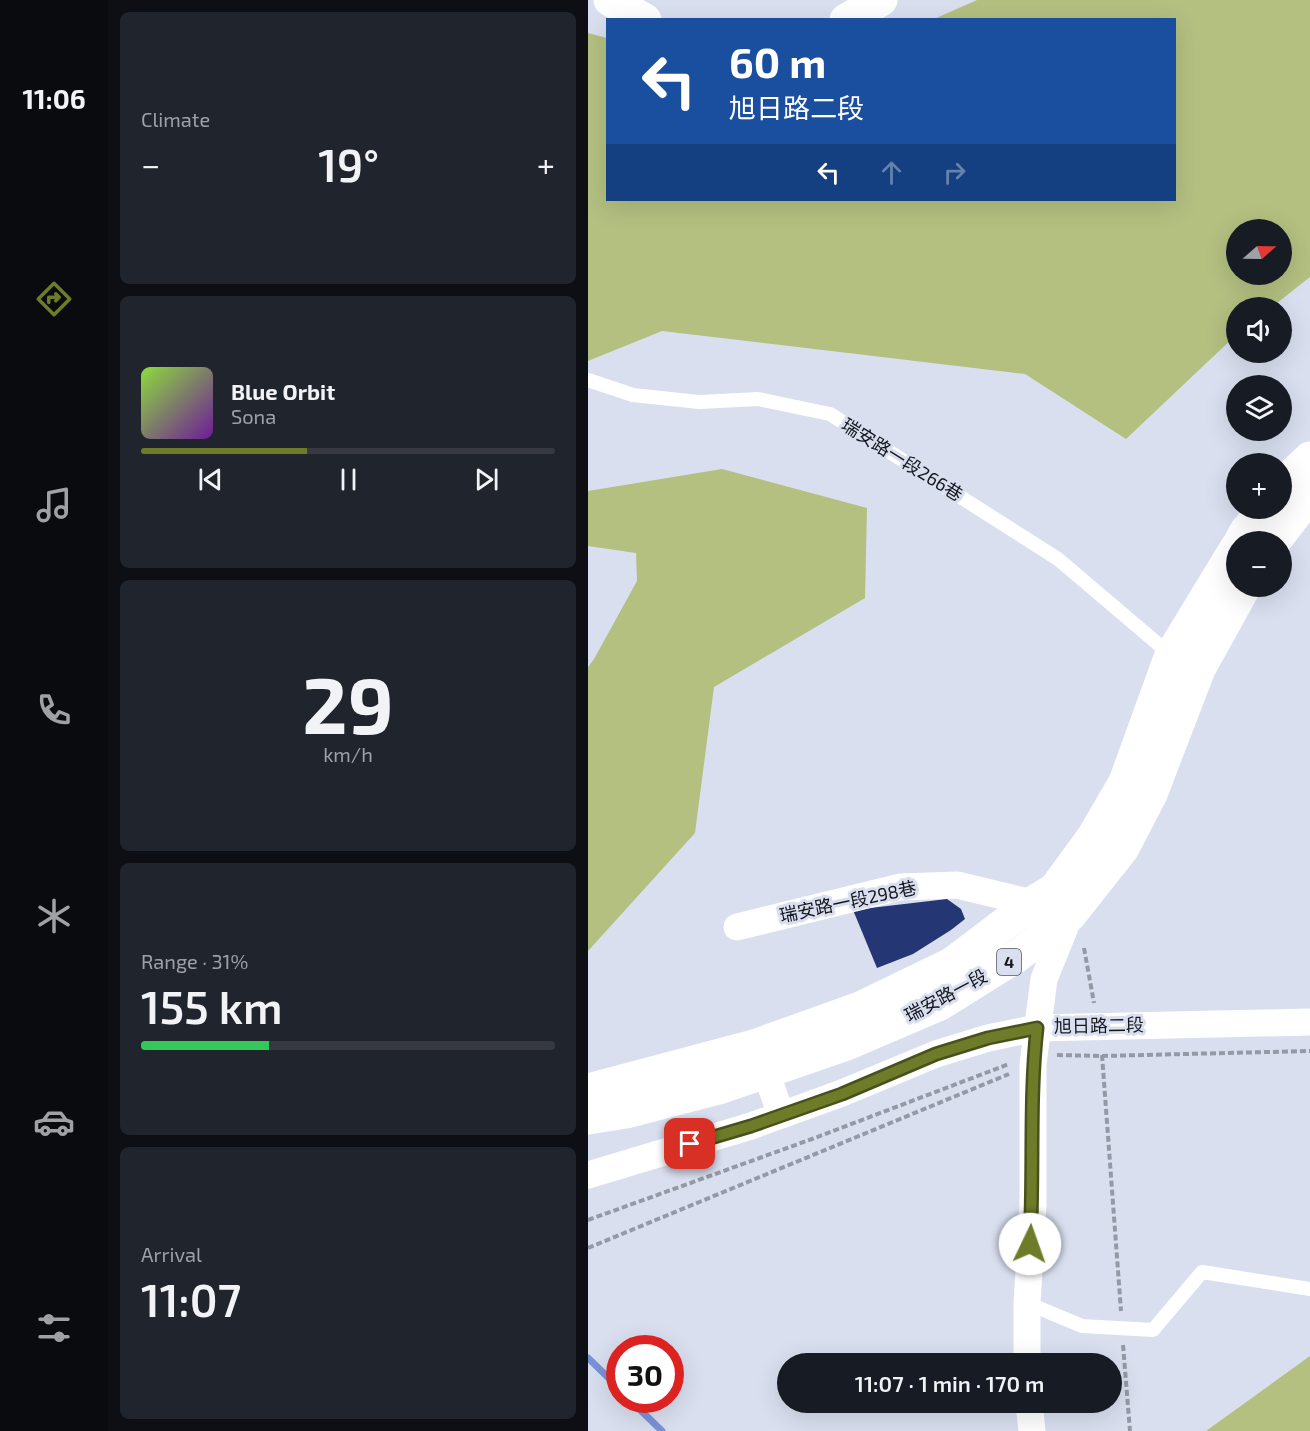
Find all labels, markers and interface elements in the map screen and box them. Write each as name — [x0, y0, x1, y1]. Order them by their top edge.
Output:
text: 60 m — [729, 36, 826, 86]
icon: left — [630, 42, 708, 120]
text: 11:06 — [22, 82, 86, 114]
text: 旭日路二段 — [729, 91, 864, 123]
text: Climate — [141, 107, 210, 131]
text: 19° — [318, 137, 379, 191]
text: − — [141, 144, 160, 184]
text: + — [537, 144, 555, 184]
icon: left — [812, 156, 845, 189]
icon: ahead — [875, 156, 908, 189]
icon: right — [938, 156, 971, 189]
north arrow — [1226, 219, 1292, 285]
map controls — [1226, 219, 1292, 597]
icon: directions — [33, 278, 75, 320]
button: sound — [1226, 297, 1292, 363]
button: layers — [1226, 375, 1292, 441]
text: Blue Orbit — [231, 378, 335, 404]
text: Sona — [231, 404, 276, 428]
street label: 瑞安路一段266巷 — [838, 413, 967, 505]
button: + — [1226, 453, 1292, 519]
icon: previous — [194, 463, 227, 496]
icon: pause — [332, 463, 365, 496]
icon: next — [470, 463, 503, 496]
icon: music — [33, 484, 75, 526]
button: − — [1226, 531, 1292, 597]
text: 29 — [302, 656, 394, 750]
icon: phone — [33, 689, 75, 731]
text: km/h — [323, 742, 373, 766]
street label: 瑞安路一段298巷 — [777, 876, 918, 926]
icon: climate — [33, 895, 75, 937]
text: Range · 31% — [141, 949, 248, 973]
road number: 4 — [997, 949, 1021, 975]
street label: 瑞安路一段 — [901, 964, 990, 1026]
text: 155 km — [141, 979, 282, 1033]
street label: 旭日路二段 — [1054, 1013, 1144, 1037]
icon: car — [33, 1101, 75, 1143]
pin — [664, 1118, 715, 1169]
icon: arrive — [673, 1127, 706, 1160]
position arrow — [998, 1212, 1062, 1276]
text: Arrival — [141, 1242, 202, 1266]
text: 11:07 — [141, 1272, 241, 1326]
icon: filters — [33, 1307, 75, 1349]
speed limit sign: 30 — [606, 1335, 684, 1413]
text: 11:07 · 1 min · 170 m — [855, 1370, 1044, 1396]

